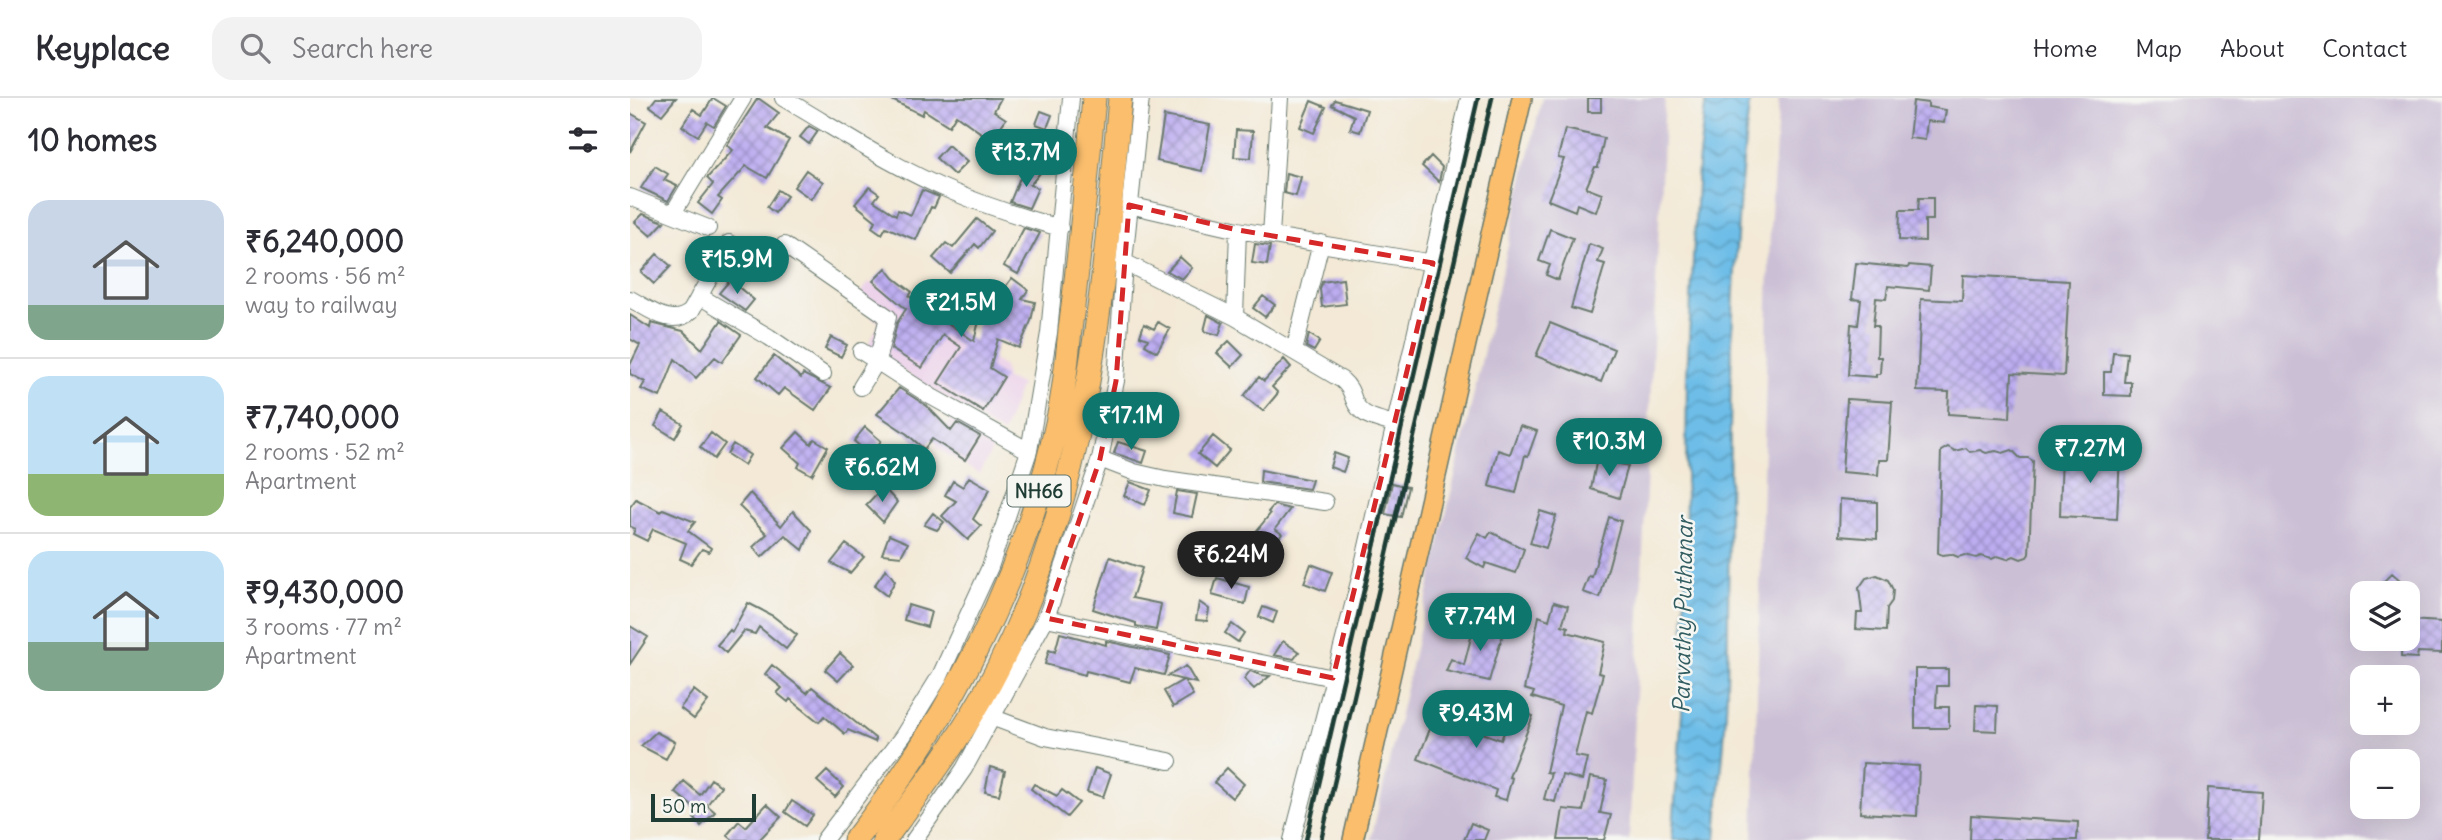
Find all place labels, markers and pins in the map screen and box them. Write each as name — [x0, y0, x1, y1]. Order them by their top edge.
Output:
pin: ₹13.7M — [969, 130, 1083, 189]
pin: ₹15.9M — [680, 236, 794, 296]
pin: ₹21.5M — [904, 280, 1018, 339]
pin: ₹17.1M — [1074, 392, 1188, 452]
pin: ₹10.3M — [1552, 418, 1666, 478]
pin: ₹7.27M — [2033, 426, 2147, 485]
pin: ₹6.62M — [825, 444, 939, 504]
pin: ₹6.24M — [1174, 532, 1288, 591]
pin: ₹7.74M — [1423, 594, 1537, 653]
pin: ₹9.43M — [1419, 690, 1533, 750]

